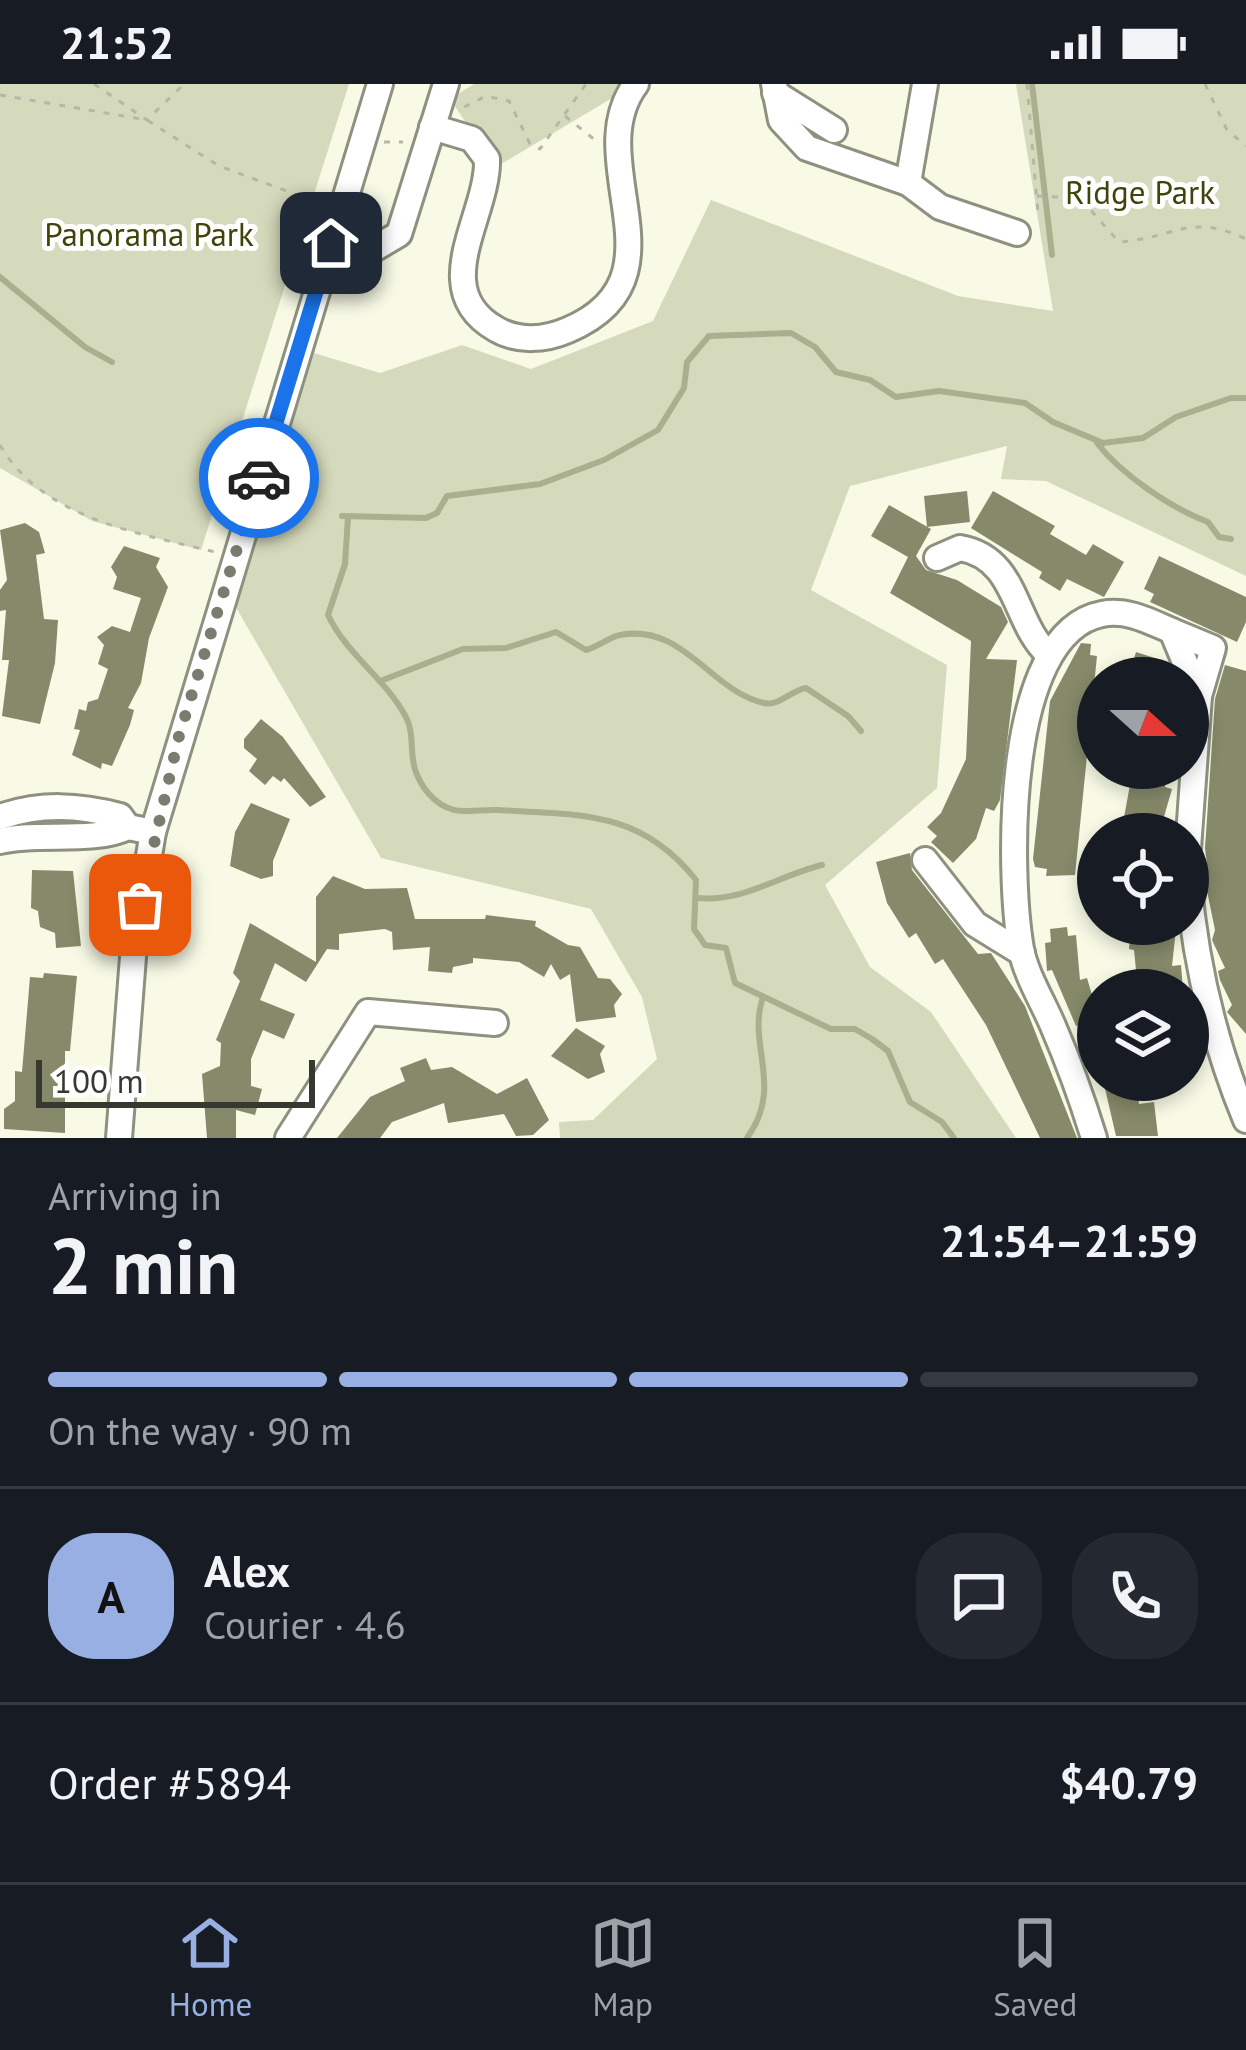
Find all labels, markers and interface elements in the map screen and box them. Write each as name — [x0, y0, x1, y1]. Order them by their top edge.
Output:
text: 21:52 — [60, 13, 174, 71]
park label: Ridge Park — [1065, 170, 1215, 213]
pin — [280, 192, 382, 294]
icon: home — [298, 210, 364, 276]
park label: Panorama Park — [44, 212, 254, 255]
courier — [199, 418, 319, 538]
icon: car — [226, 445, 292, 511]
north arrow — [1077, 657, 1209, 789]
map controls — [1077, 657, 1209, 1101]
button: locate — [1077, 813, 1209, 945]
pin — [89, 854, 191, 956]
icon: bag — [107, 872, 173, 938]
button: layers — [1077, 969, 1209, 1101]
scale bar — [36, 1054, 315, 1107]
text: 100 m — [54, 1059, 144, 1102]
text: Arriving in — [48, 1170, 222, 1221]
text: 21:54–21:59 — [940, 1211, 1198, 1269]
text: 2 min — [48, 1215, 238, 1316]
text: On the way · 90 m — [48, 1405, 352, 1456]
button: chat — [916, 1533, 1042, 1659]
button: phone — [1072, 1533, 1198, 1659]
text: Alex — [204, 1541, 290, 1599]
text: A — [97, 1567, 125, 1625]
text: Courier · 4.6 — [204, 1599, 406, 1650]
text: Order #5894 — [48, 1753, 291, 1811]
text: $40.79 — [1059, 1753, 1198, 1811]
tab: Home — [169, 1910, 252, 2025]
tab: Map — [590, 1910, 656, 2025]
tab: Saved — [993, 1910, 1077, 2025]

